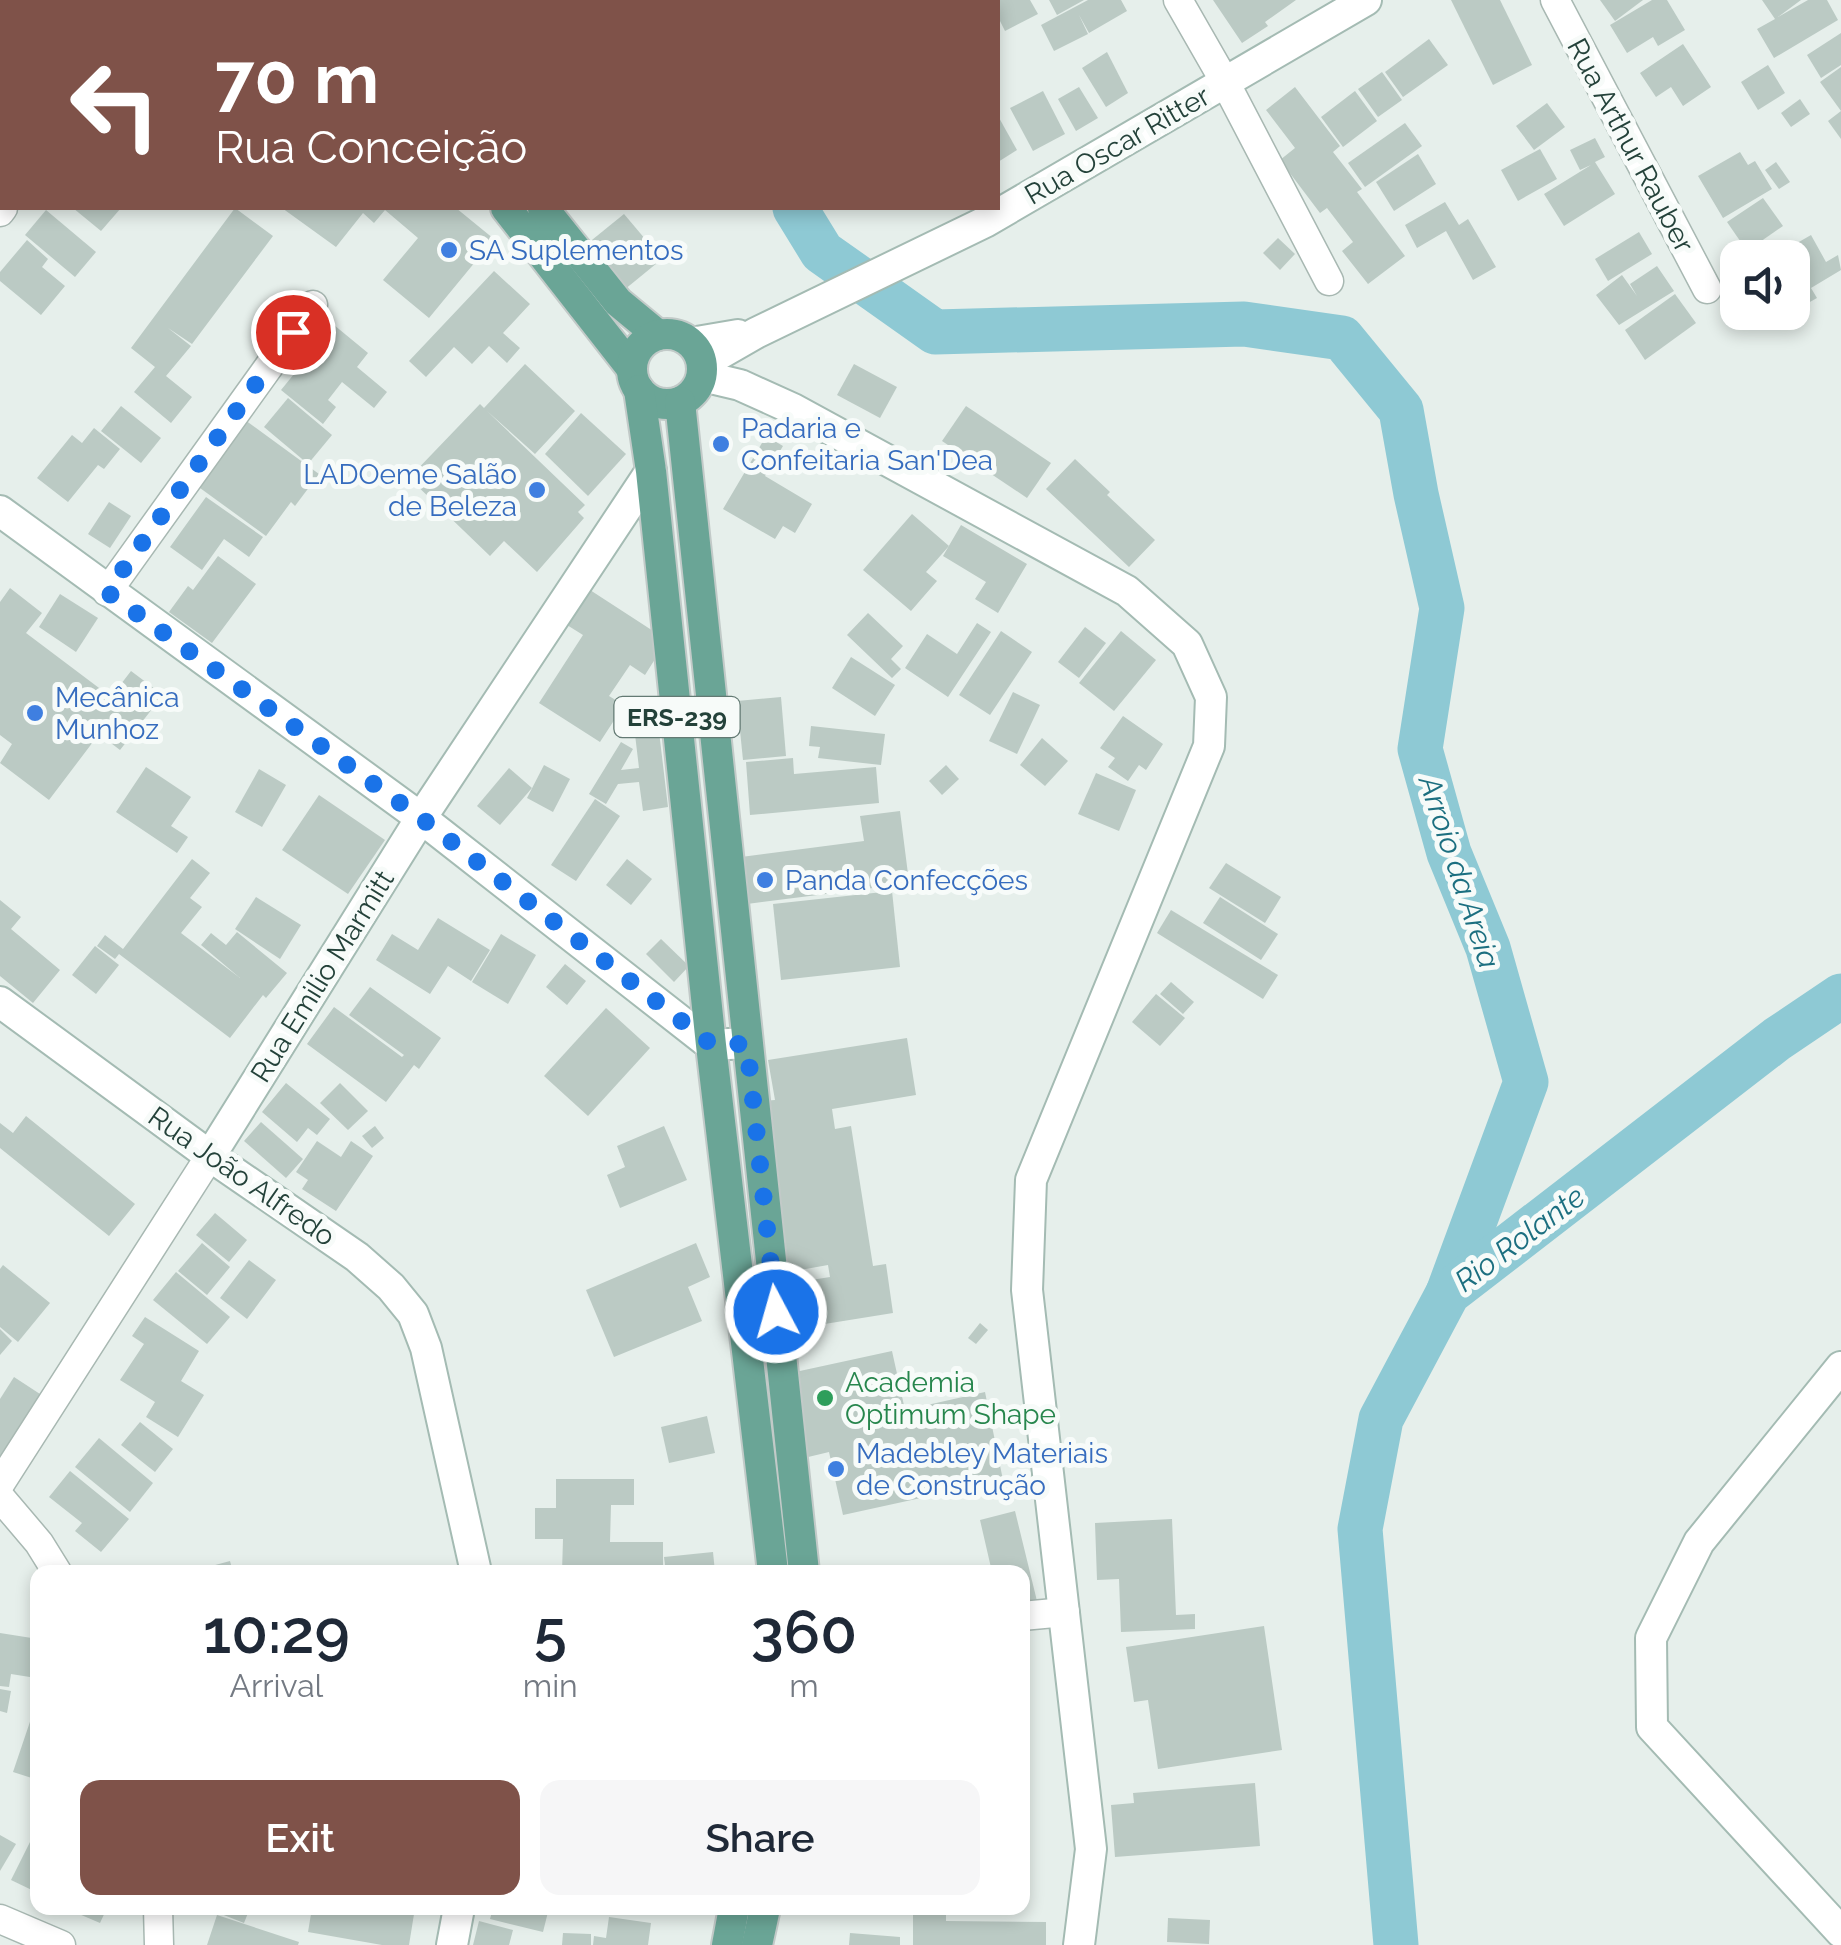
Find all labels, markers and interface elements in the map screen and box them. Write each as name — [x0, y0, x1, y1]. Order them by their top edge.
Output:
street label: Rua Arthur Rauber — [1560, 33, 1701, 258]
text: 70 m — [215, 37, 379, 119]
icon: left — [50, 40, 180, 170]
street label: Rua Oscar Ritter — [1019, 79, 1216, 212]
text: Rua Conceição — [215, 121, 527, 174]
place label: SA Suplementos — [469, 234, 683, 267]
marker: SA Suplementos — [438, 239, 460, 261]
map controls — [1720, 240, 1810, 330]
button: sound — [1720, 240, 1810, 330]
pin — [251, 290, 336, 375]
icon: arrive — [266, 305, 321, 360]
place label: Padaria e Confeitaria San'Dea — [741, 412, 993, 477]
marker: Padaria e Confeitaria San'Dea — [710, 433, 732, 455]
place label: LADOeme Salão de Beleza — [303, 458, 517, 523]
marker: LADOeme Salão de Beleza — [526, 479, 548, 501]
place label: Mecânica Munhoz — [55, 681, 179, 746]
road number: ERS-239 — [614, 697, 740, 737]
marker: Mecânica Munhoz — [24, 702, 46, 724]
water label: Arroio da Areia — [1411, 769, 1507, 973]
street label: Rua Emilio Marmitt — [244, 864, 401, 1088]
place label: Panda Confecções — [785, 864, 1028, 897]
marker: Panda Confecções — [754, 869, 776, 891]
street label: Rua João Alfredo — [142, 1100, 341, 1253]
water label: Rio Rolante — [1448, 1179, 1591, 1299]
position arrow — [724, 1260, 828, 1364]
place label: Academia Optimum Shape — [845, 1366, 1056, 1431]
marker: Academia Optimum Shape — [814, 1387, 836, 1409]
place label: Madebley Materiais de Construção — [856, 1437, 1108, 1502]
marker: Madebley Materiais de Construção — [825, 1458, 847, 1480]
text: 10:29 — [203, 1597, 350, 1667]
text: 5 — [534, 1597, 567, 1667]
text: 360 — [751, 1597, 857, 1667]
text: Arrival — [229, 1667, 323, 1704]
text: min — [523, 1667, 578, 1704]
text: m — [789, 1667, 819, 1704]
button: Exit — [80, 1780, 520, 1895]
button: Share — [540, 1780, 980, 1895]

